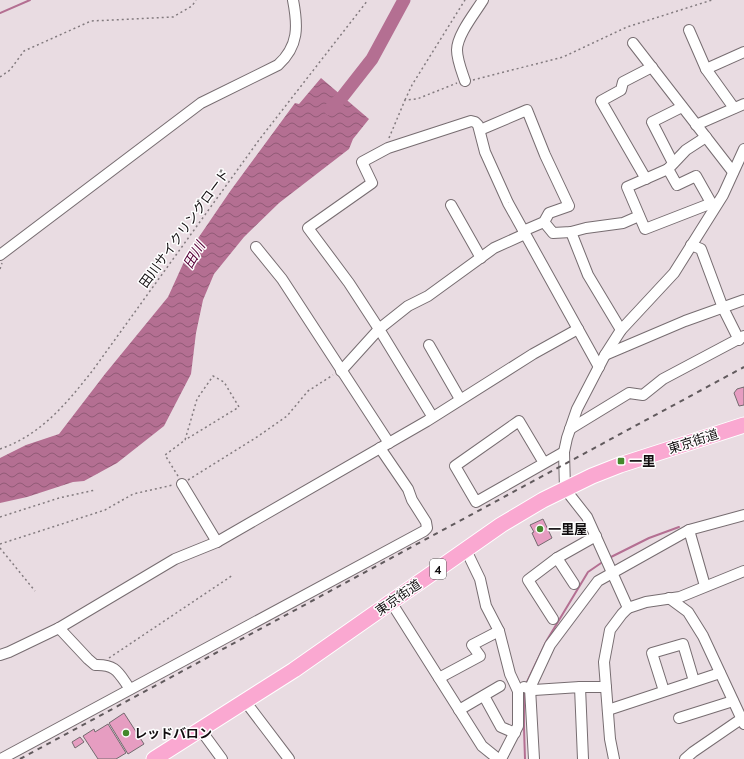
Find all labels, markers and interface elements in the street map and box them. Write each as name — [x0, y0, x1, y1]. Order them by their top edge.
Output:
street label: 田川サイクリングロード — [136, 166, 232, 290]
water label: 田川 — [180, 239, 208, 271]
street label: 東京街道 — [666, 425, 720, 457]
place label: 一里 — [629, 453, 655, 469]
marker: 一里 — [616, 456, 626, 466]
place label: 一里屋 — [548, 521, 587, 537]
marker: 一里屋 — [535, 524, 545, 534]
road number: 4 — [430, 559, 446, 579]
street label: 東京街道 — [372, 576, 424, 618]
place label: レッドバロン — [134, 725, 212, 741]
marker: レッドバロン — [121, 728, 131, 738]

